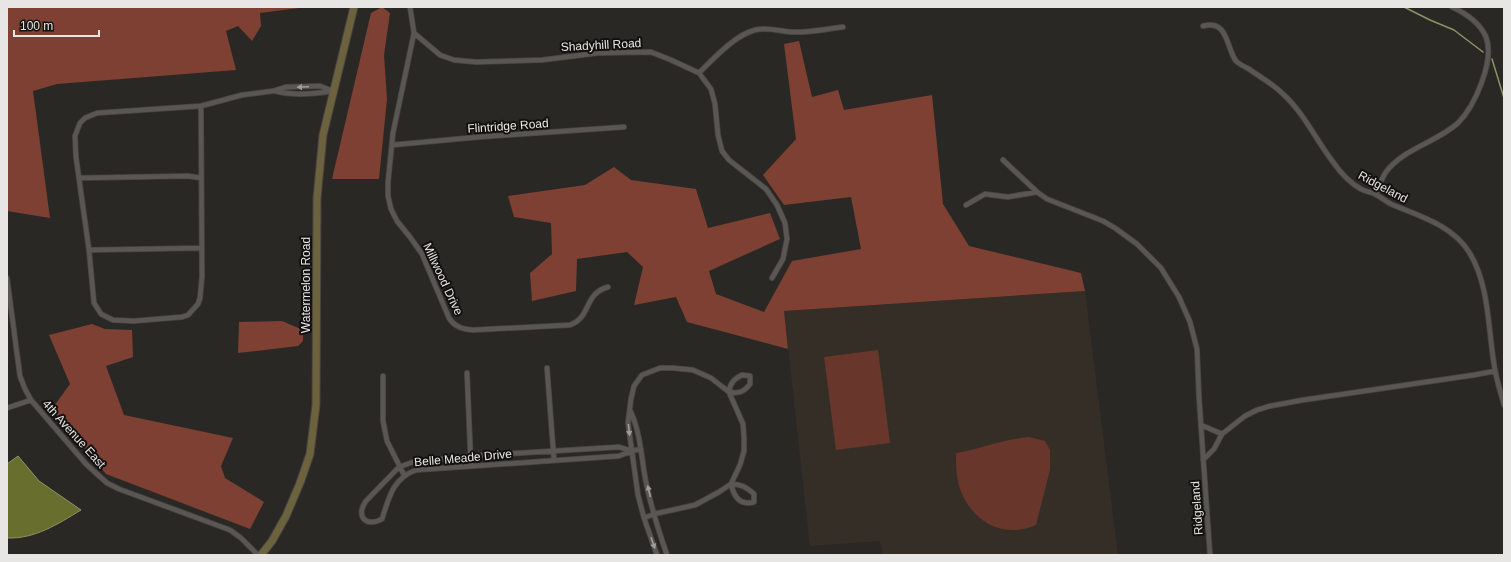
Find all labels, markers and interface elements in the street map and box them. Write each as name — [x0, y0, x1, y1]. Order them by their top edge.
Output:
scale bar — [14, 12, 99, 38]
text: 100 m — [20, 19, 53, 33]
street label: Shadyhill Road — [560, 36, 642, 54]
one-way arrow — [297, 83, 309, 90]
street label: Flintridge Road — [467, 116, 549, 136]
street label: Ridgeland — [1356, 168, 1410, 206]
street label: Watermelon Road — [299, 237, 313, 333]
street label: Millwood Drive — [420, 241, 466, 318]
street label: 4th Avenue East — [40, 397, 109, 472]
one-way arrow — [626, 424, 633, 437]
street label: Belle Meade Drive — [414, 447, 513, 469]
street label: Ridgeland — [1188, 481, 1206, 535]
one-way arrow — [645, 484, 651, 497]
one-way arrow — [650, 537, 656, 549]

